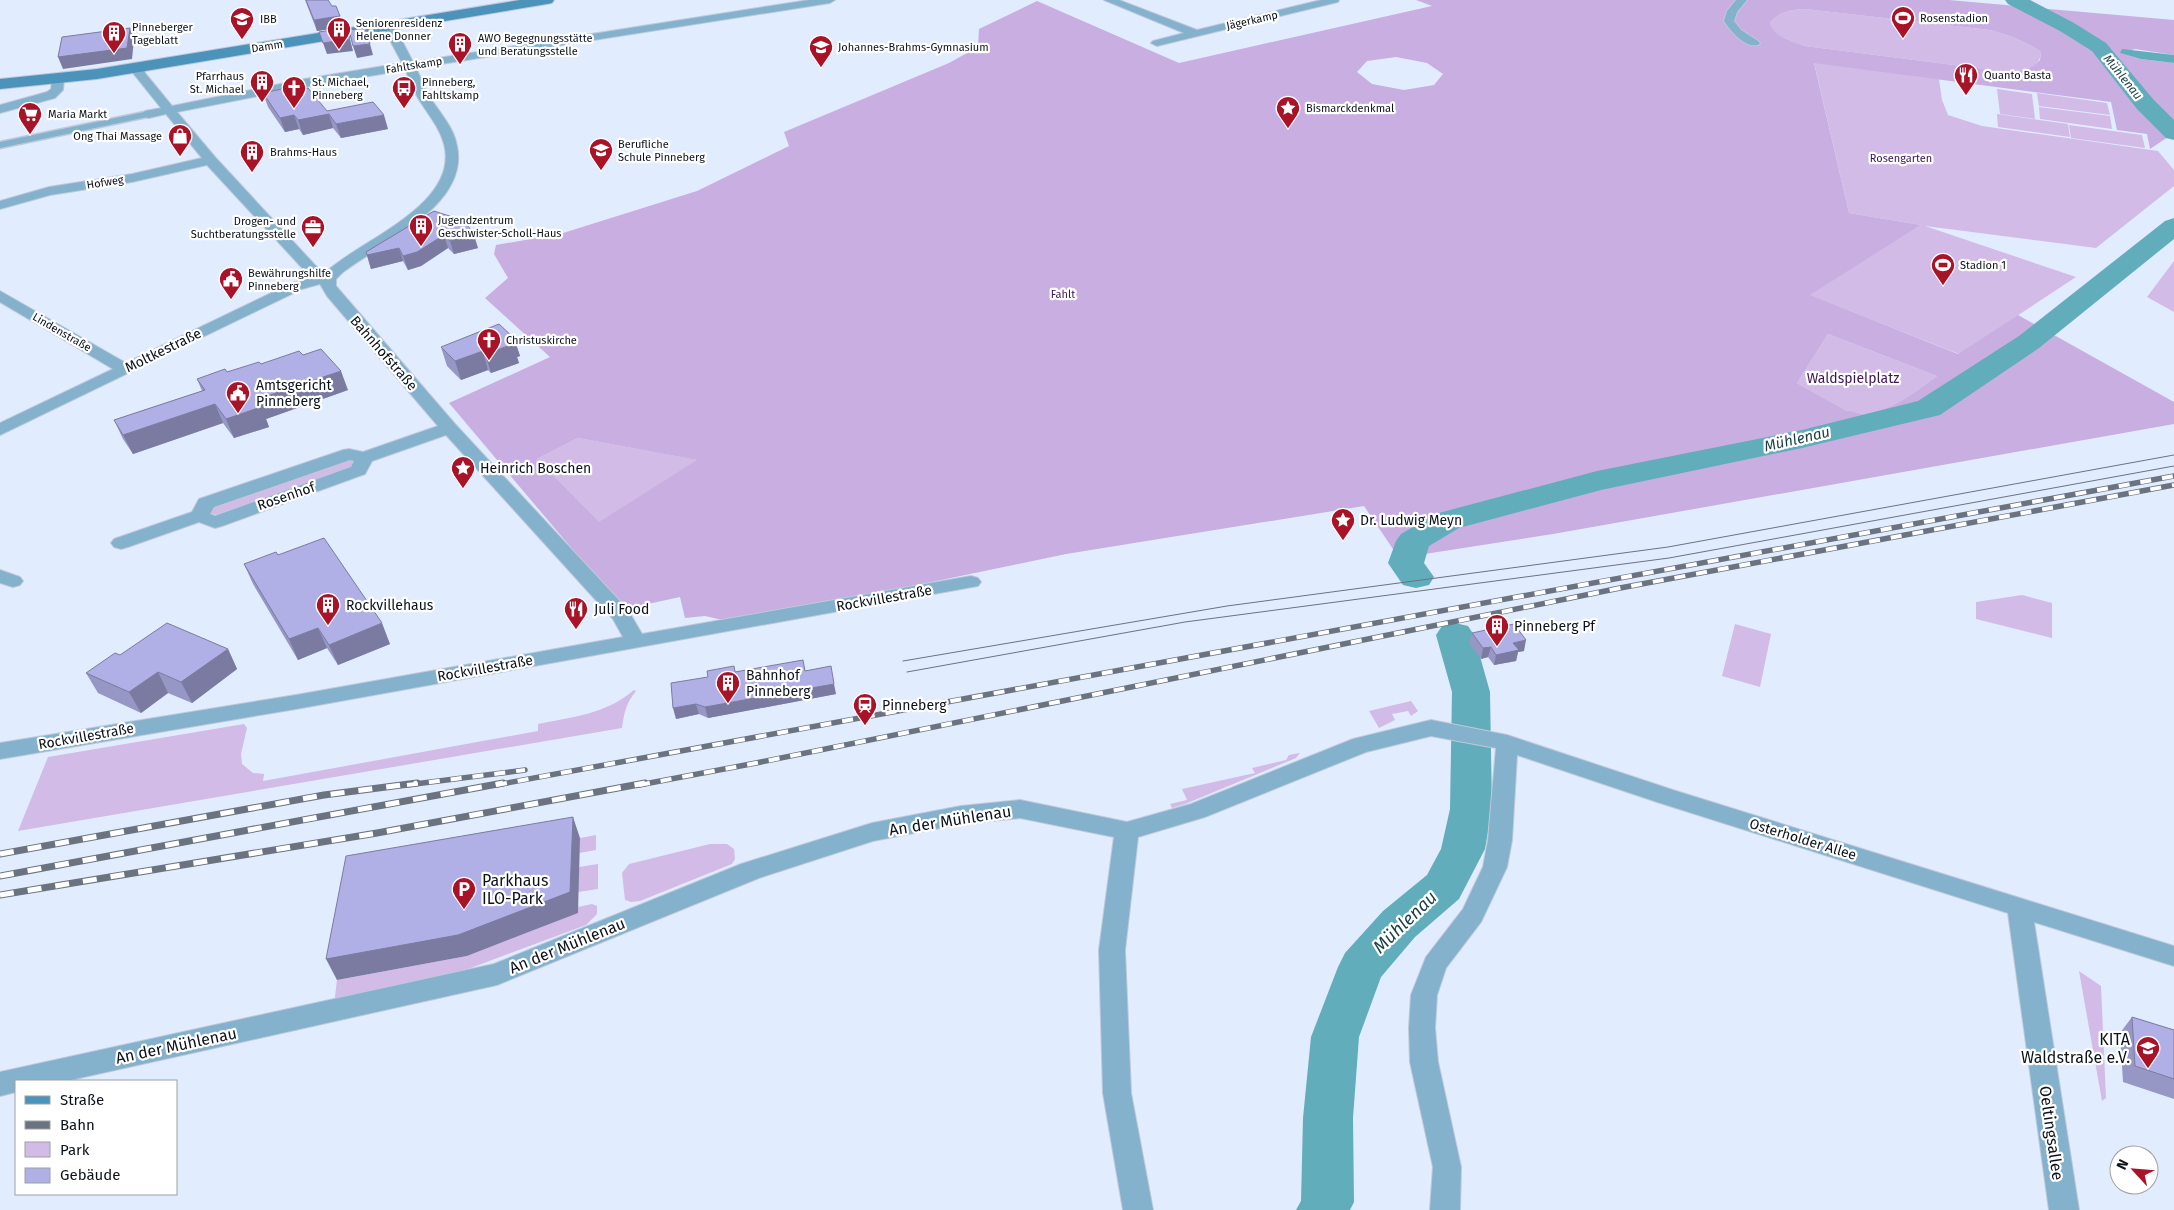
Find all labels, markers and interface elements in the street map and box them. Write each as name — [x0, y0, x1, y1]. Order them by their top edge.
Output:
sports icon: Rosenstadion — [1890, 5, 1916, 39]
school or university icon: IBB — [229, 6, 255, 40]
street label: Jägerkamp — [1225, 8, 1279, 33]
place label: Rosenstadion — [1920, 12, 1988, 25]
place label: IBB — [260, 13, 277, 26]
building icon: Seniorenresidenz Helene Donner — [326, 16, 352, 50]
place label: Seniorenresidenz Helene Donner — [356, 17, 442, 43]
building icon: Pinneberger Tageblatt — [101, 20, 127, 54]
place label: Pinneberger Tageblatt — [132, 21, 194, 47]
building icon: AWO Begegnungsstätte und Beratungsstelle — [447, 31, 473, 65]
place label: AWO Begegnungsstätte und Beratungsstelle — [478, 32, 593, 58]
school or university icon: Johannes-Brahms-Gymnasium — [808, 34, 834, 68]
street label: Damm — [250, 38, 284, 55]
place label: Johannes-Brahms-Gymnasium — [838, 41, 989, 54]
water label: Mühlenau — [2101, 52, 2145, 102]
street label: Fahltskamp — [385, 55, 443, 76]
restaurant icon: Quanto Basta — [1953, 62, 1979, 96]
building icon: Pfarrhaus St. Michael — [249, 69, 275, 103]
place label: Quanto Basta — [1984, 69, 2051, 82]
place label: Pfarrhaus St. Michael — [190, 70, 244, 96]
church icon: St. Michael, Pinneberg — [281, 75, 307, 109]
bus stop icon: Pinneberg, Fahltskamp — [391, 75, 417, 109]
place label: St. Michael, Pinneberg — [312, 76, 369, 102]
place label: Pinneberg, Fahltskamp — [422, 76, 479, 102]
place icon: Bismarckdenkmal — [1275, 95, 1301, 129]
supermarket icon: Maria Markt — [17, 101, 43, 135]
place label: Bismarckdenkmal — [1306, 102, 1394, 115]
place label: Maria Markt — [48, 108, 107, 121]
shop icon: Ong Thai Massage — [167, 123, 193, 157]
place label: Ong Thai Massage — [73, 130, 162, 143]
school or university icon: Berufliche Schule Pinneberg — [588, 137, 614, 171]
place label: Berufliche Schule Pinneberg — [618, 138, 705, 164]
building icon: Brahms-Haus — [239, 139, 265, 173]
place label: Brahms-Haus — [270, 146, 337, 159]
park label: Rosengarten — [1870, 152, 1932, 165]
street label: Hofweg — [86, 173, 125, 192]
building icon: Jugendzentrum Geschwister-Scholl-Haus — [408, 213, 434, 247]
office icon: Drogen- und Suchtberatungsstelle — [300, 214, 326, 248]
place label: Jugendzentrum Geschwister-Scholl-Haus — [438, 214, 561, 240]
place label: Drogen- und Suchtberatungsstelle — [191, 215, 296, 241]
sports icon: Stadion 1 — [1930, 252, 1956, 286]
place label: Stadion 1 — [1960, 259, 2006, 272]
public building icon: Bewährungshilfe Pinneberg — [218, 266, 244, 300]
place label: Bewährungshilfe Pinneberg — [248, 267, 331, 293]
park label: Fahlt — [1051, 288, 1075, 301]
street label: Lindenstraße — [30, 310, 93, 354]
street label: Bahnhofstraße — [347, 312, 421, 394]
street label: Moltkestraße — [122, 325, 204, 376]
church icon: Christuskirche — [476, 327, 502, 361]
place label: Christuskirche — [506, 334, 577, 347]
park label: Waldspielplatz — [1807, 370, 1899, 387]
place label: Amtsgericht Pinneberg — [256, 377, 333, 410]
public building icon: Amtsgericht Pinneberg — [225, 380, 251, 414]
water label: Mühlenau — [1762, 423, 1832, 455]
place icon: Heinrich Boschen — [450, 455, 476, 489]
place label: Heinrich Boschen — [480, 460, 591, 477]
street label: Rosenhof — [255, 478, 318, 514]
place icon: Dr. Ludwig Meyn — [1330, 507, 1356, 541]
place label: Dr. Ludwig Meyn — [1360, 512, 1462, 529]
street label: Rockvillestraße — [835, 582, 933, 615]
building icon: Rockvillehaus — [315, 592, 341, 626]
restaurant icon: Juli Food — [563, 596, 589, 630]
place label: Rockvillehaus — [346, 597, 434, 614]
place label: Juli Food — [594, 601, 649, 618]
building icon: Pinneberg Pf — [1484, 613, 1510, 647]
place label: Pinneberg Pf — [1514, 618, 1596, 635]
street label: Rockvillestraße — [436, 652, 534, 685]
place label: Bahnhof Pinneberg — [746, 667, 811, 700]
building icon: Bahnhof Pinneberg — [715, 670, 741, 704]
station icon: Pinneberg — [852, 692, 878, 726]
place label: Pinneberg — [882, 697, 947, 714]
street label: Rockvillestraße — [37, 720, 135, 753]
street label: An der Mühlenau — [888, 801, 1012, 840]
street label: Osterholder Allee — [1747, 815, 1858, 864]
place label: Parkhaus ILO-Park — [482, 871, 548, 908]
parking icon: Parkhaus ILO-Park — [451, 876, 477, 910]
water label: Mühlenau — [1369, 886, 1441, 958]
street label: An der Mühlenau — [506, 914, 628, 977]
street label: An der Mühlenau — [114, 1023, 238, 1068]
place label: KITA Waldstraße e.V. — [2021, 1030, 2131, 1067]
school or university icon: KITA Waldstraße e.V. — [2135, 1035, 2161, 1069]
legend — [15, 1080, 178, 1195]
street label: Oeltingsallee — [2035, 1085, 2068, 1181]
text: Straße — [60, 1091, 104, 1109]
text: Bahn — [60, 1116, 95, 1134]
text: Park — [60, 1141, 90, 1159]
north arrow — [2109, 1145, 2159, 1195]
text: N — [2113, 1157, 2132, 1172]
text: Gebäude — [60, 1166, 120, 1184]

